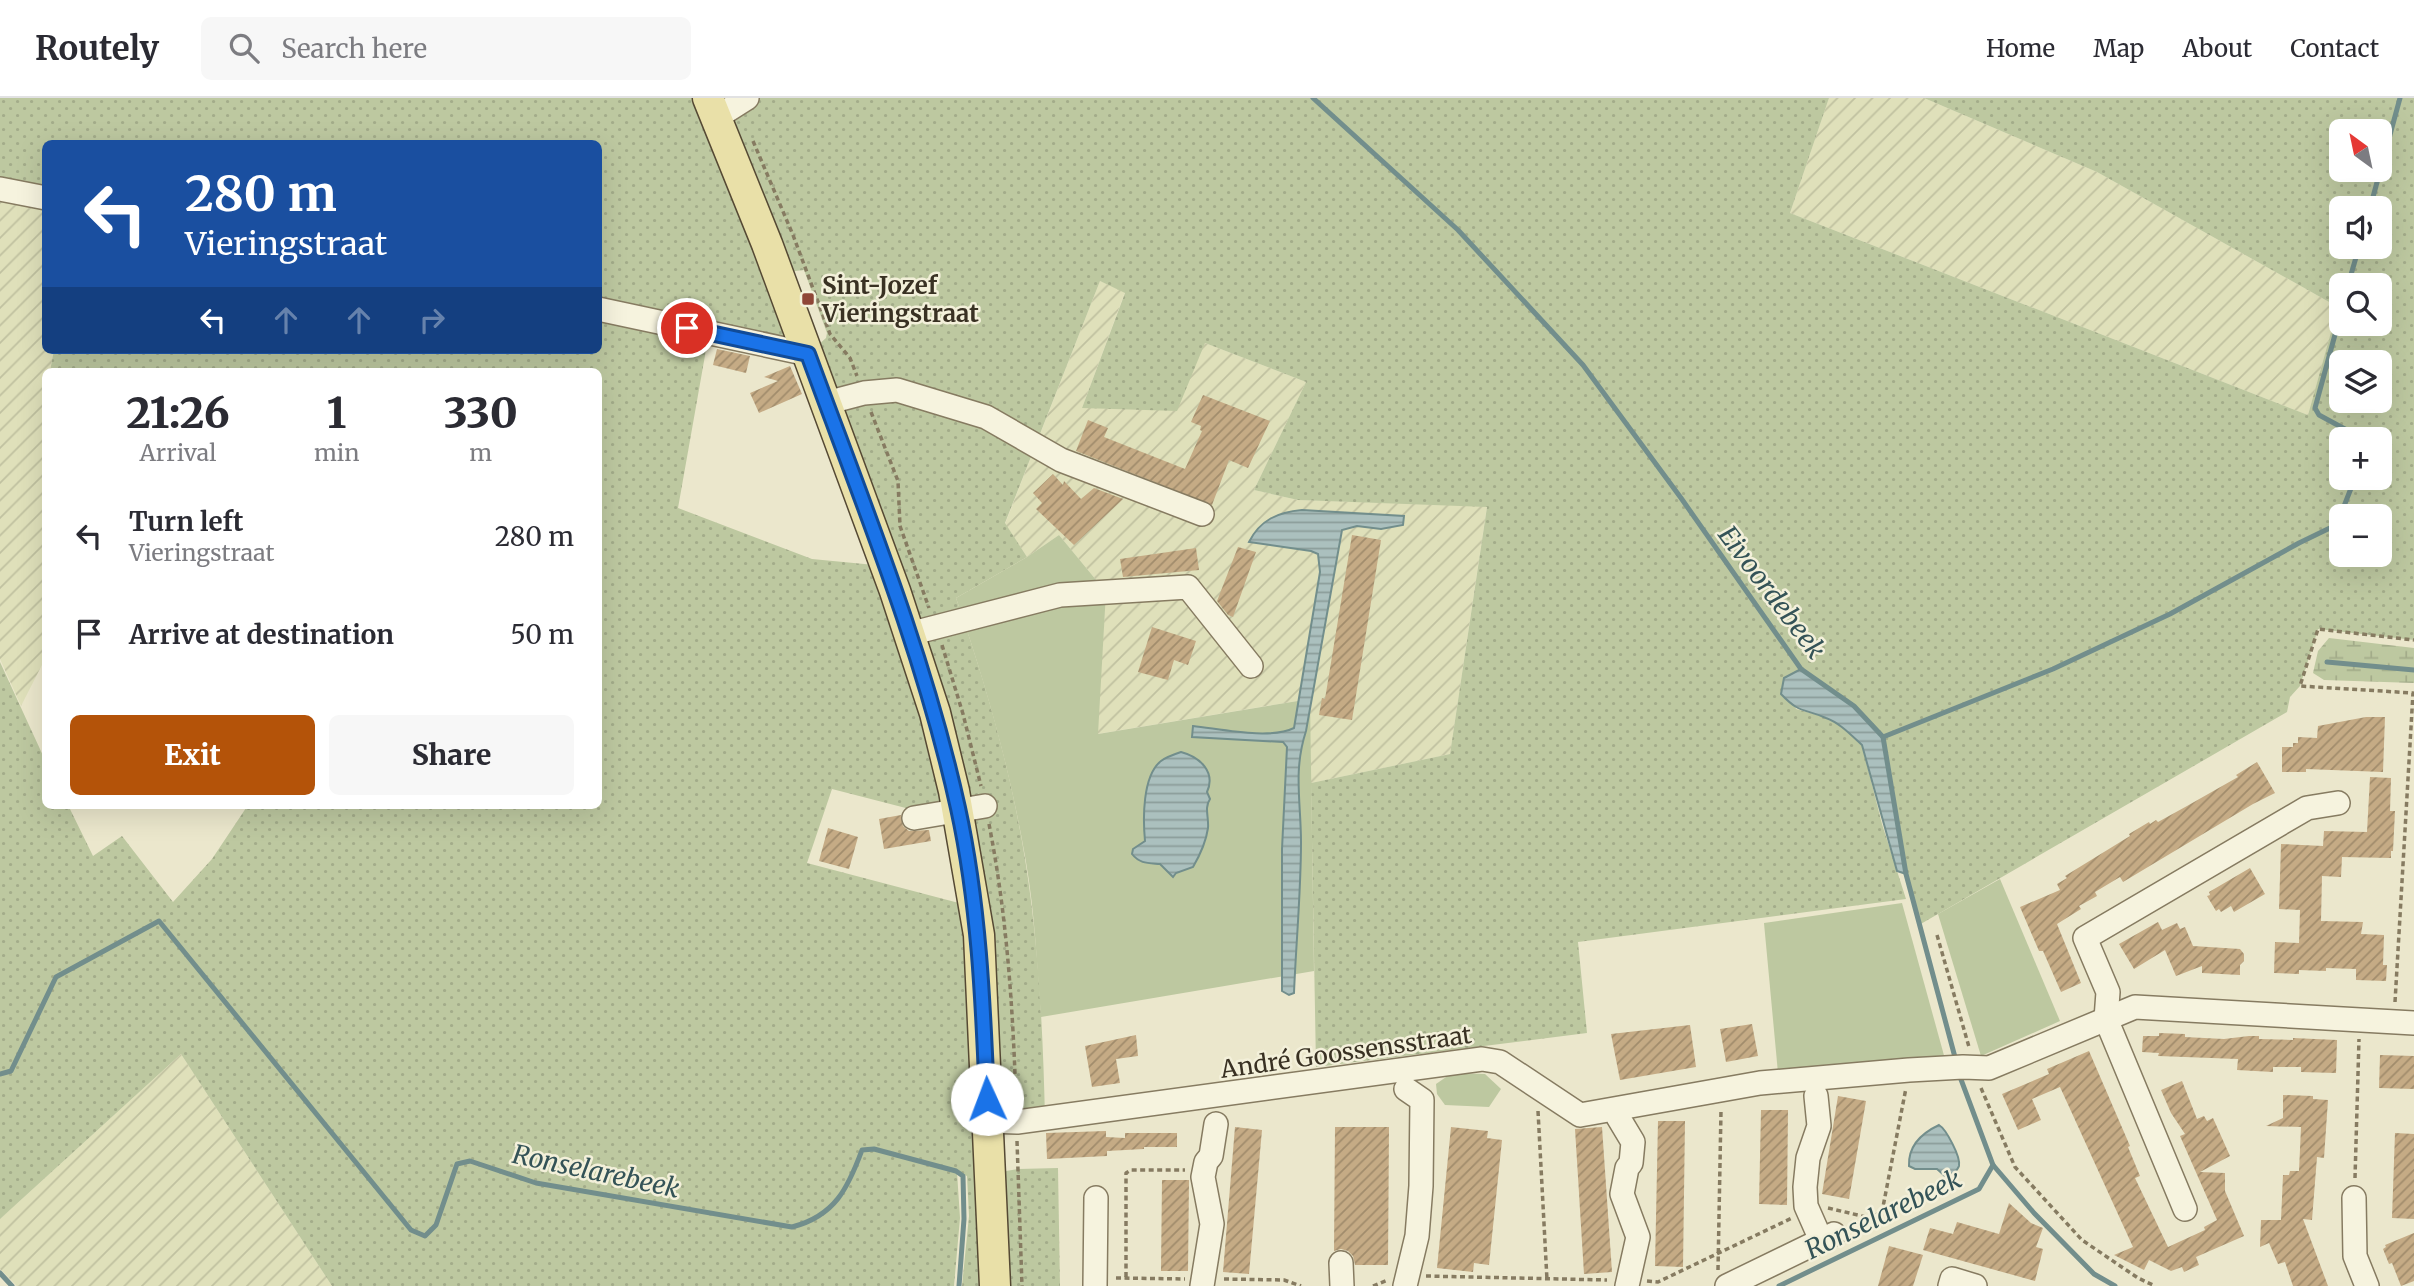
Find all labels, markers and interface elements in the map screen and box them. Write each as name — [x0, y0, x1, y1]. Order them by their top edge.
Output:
search box — [201, 17, 691, 80]
text: Routely — [35, 28, 159, 69]
icon: search — [225, 29, 263, 67]
text: Search here — [281, 32, 427, 65]
text: Home — [1986, 33, 2055, 64]
text: Map — [2093, 33, 2144, 64]
text: About — [2182, 33, 2252, 64]
text: Contact — [2290, 33, 2379, 64]
north arrow — [2329, 119, 2392, 182]
map controls — [2329, 119, 2392, 567]
text: 280 m — [185, 163, 337, 224]
icon: left — [70, 168, 161, 259]
button: sound — [2329, 196, 2392, 259]
text: Vieringstraat — [185, 224, 387, 264]
place label: Sint-Jozef Vieringstraat — [821, 270, 979, 329]
button: search — [2329, 273, 2392, 336]
marker: Sint-Jozef Vieringstraat — [800, 291, 816, 307]
pin — [657, 298, 717, 358]
icon: left — [194, 301, 232, 339]
icon: ahead — [267, 301, 305, 339]
icon: ahead — [340, 301, 378, 339]
icon: right — [413, 301, 451, 339]
icon: arrive — [668, 309, 706, 347]
button: layers — [2329, 350, 2392, 413]
text: 21:26 — [126, 387, 230, 439]
text: 1 — [327, 387, 346, 439]
text: 330 — [444, 387, 518, 439]
button: + — [2329, 427, 2392, 490]
text: Arrival — [140, 438, 216, 467]
text: min — [314, 438, 359, 467]
text: m — [469, 438, 492, 467]
button: − — [2329, 504, 2392, 567]
text: Turn left — [129, 505, 243, 538]
icon: left — [70, 517, 108, 555]
water label: Eivoordebeek — [1711, 519, 1833, 665]
text: 280 m — [495, 520, 574, 553]
text: Vieringstraat — [129, 538, 274, 567]
icon: arrive — [70, 615, 108, 653]
text: Arrive at destination — [129, 618, 394, 651]
text: 50 m — [510, 618, 574, 651]
button: Exit — [70, 715, 315, 795]
button: Share — [329, 715, 574, 795]
street label: André Goossensstraat — [1218, 1019, 1474, 1085]
position arrow — [950, 1062, 1024, 1136]
water label: Ronselarebeek — [509, 1137, 683, 1205]
water label: Ronselarebeek — [1799, 1162, 1967, 1266]

